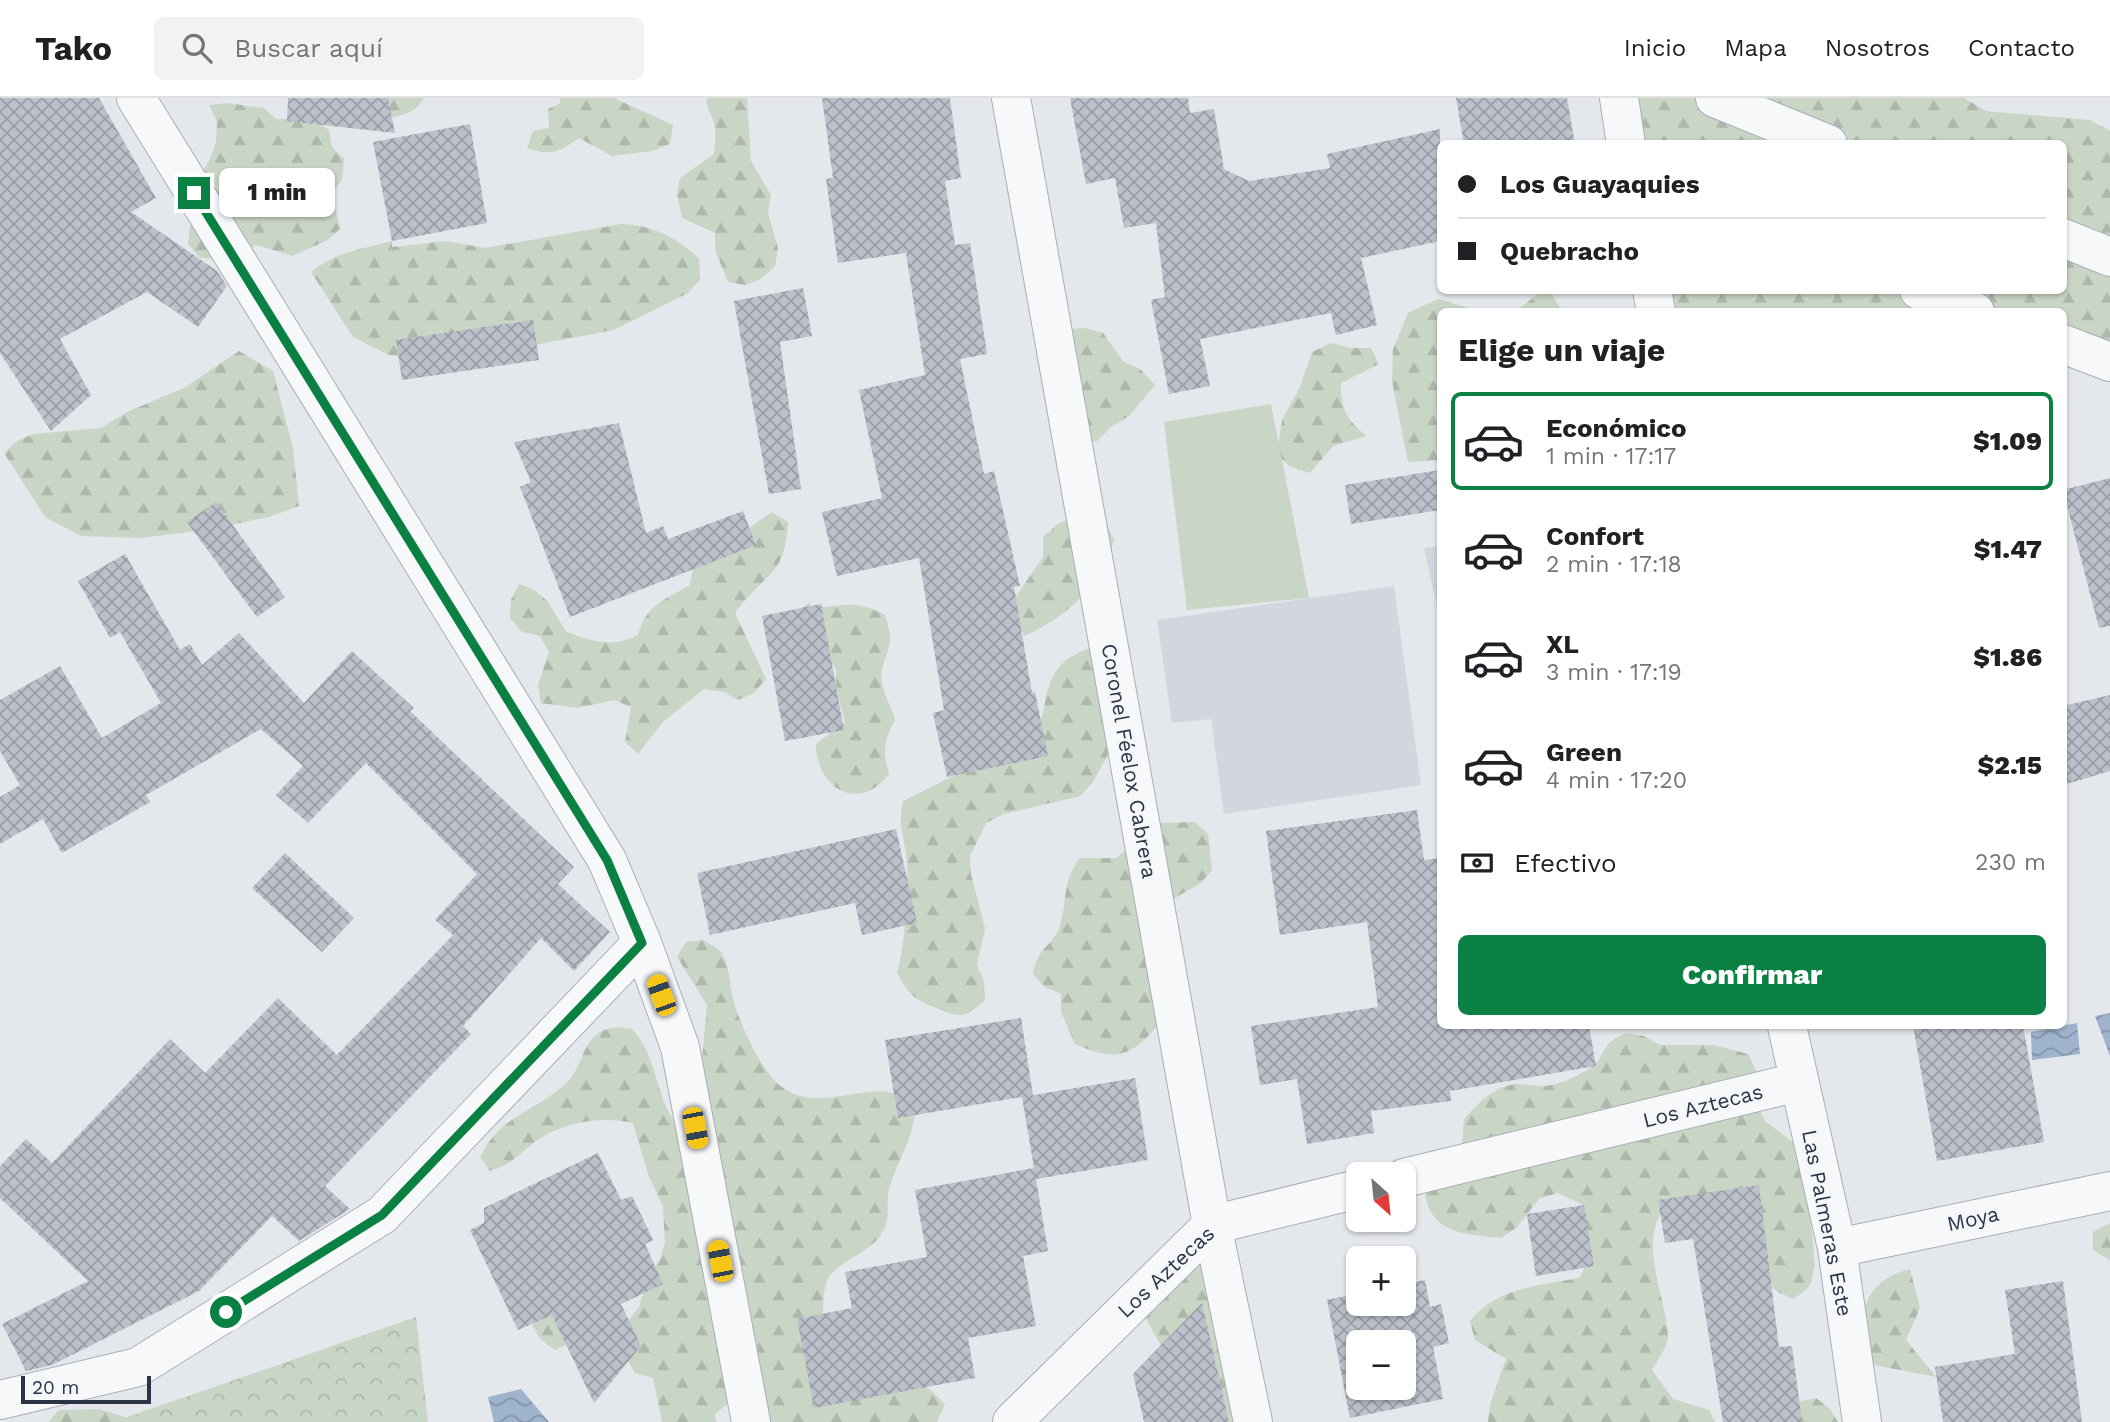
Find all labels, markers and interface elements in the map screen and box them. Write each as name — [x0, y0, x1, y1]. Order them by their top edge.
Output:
search box — [154, 17, 644, 80]
text: Tako — [35, 29, 112, 68]
icon: search — [178, 29, 216, 67]
text: Buscar aquí — [234, 33, 383, 63]
text: Inicio — [1624, 34, 1686, 62]
text: Mapa — [1724, 34, 1787, 62]
text: Nosotros — [1825, 34, 1930, 62]
text: Contacto — [1968, 34, 2075, 62]
callout: 1 min — [218, 168, 334, 217]
text: Los Guayaquies — [1500, 169, 1700, 199]
route end — [178, 177, 210, 209]
text: 1 min — [247, 179, 307, 206]
text: Quebracho — [1500, 236, 1639, 266]
text: Elige un viaje — [1458, 331, 1665, 369]
icon: car — [1462, 410, 1525, 473]
text: Económico — [1546, 413, 1687, 443]
text: $1.09 — [1973, 426, 2042, 456]
text: 1 min · 17:17 — [1546, 443, 1676, 470]
icon: car — [1462, 518, 1525, 581]
text: Confort — [1546, 521, 1644, 551]
text: $1.47 — [1974, 534, 2042, 564]
text: 2 min · 17:18 — [1546, 551, 1682, 578]
icon: car — [1462, 626, 1525, 689]
text: XL — [1546, 629, 1579, 659]
street label: Coronel Féelox Cabrera — [1097, 641, 1163, 880]
text: $1.86 — [1973, 642, 2042, 672]
text: 3 min · 17:19 — [1546, 659, 1682, 686]
icon: car — [1462, 734, 1525, 797]
text: Green — [1546, 737, 1622, 767]
text: $2.15 — [1977, 750, 2042, 780]
text: 4 min · 17:20 — [1546, 767, 1687, 794]
icon: cash — [1458, 844, 1496, 882]
text: Efectivo — [1514, 848, 1617, 878]
text: 230 m — [1975, 849, 2046, 876]
button: Confirmar — [1458, 935, 2046, 1015]
car — [644, 972, 679, 1018]
street label: Los Aztecas — [1640, 1079, 1766, 1133]
car — [681, 1105, 710, 1151]
street label: Las Palmeras Este — [1797, 1127, 1858, 1318]
north arrow — [1346, 1162, 1416, 1232]
map controls — [1346, 1162, 1416, 1400]
street label: Moya — [1945, 1201, 2001, 1236]
street label: Los Aztecas — [1112, 1221, 1219, 1323]
car — [706, 1238, 735, 1284]
button: + — [1346, 1246, 1416, 1316]
route start — [210, 1296, 242, 1328]
button: − — [1346, 1330, 1416, 1400]
scale bar — [21, 1373, 150, 1405]
text: 20 m — [32, 1376, 79, 1399]

